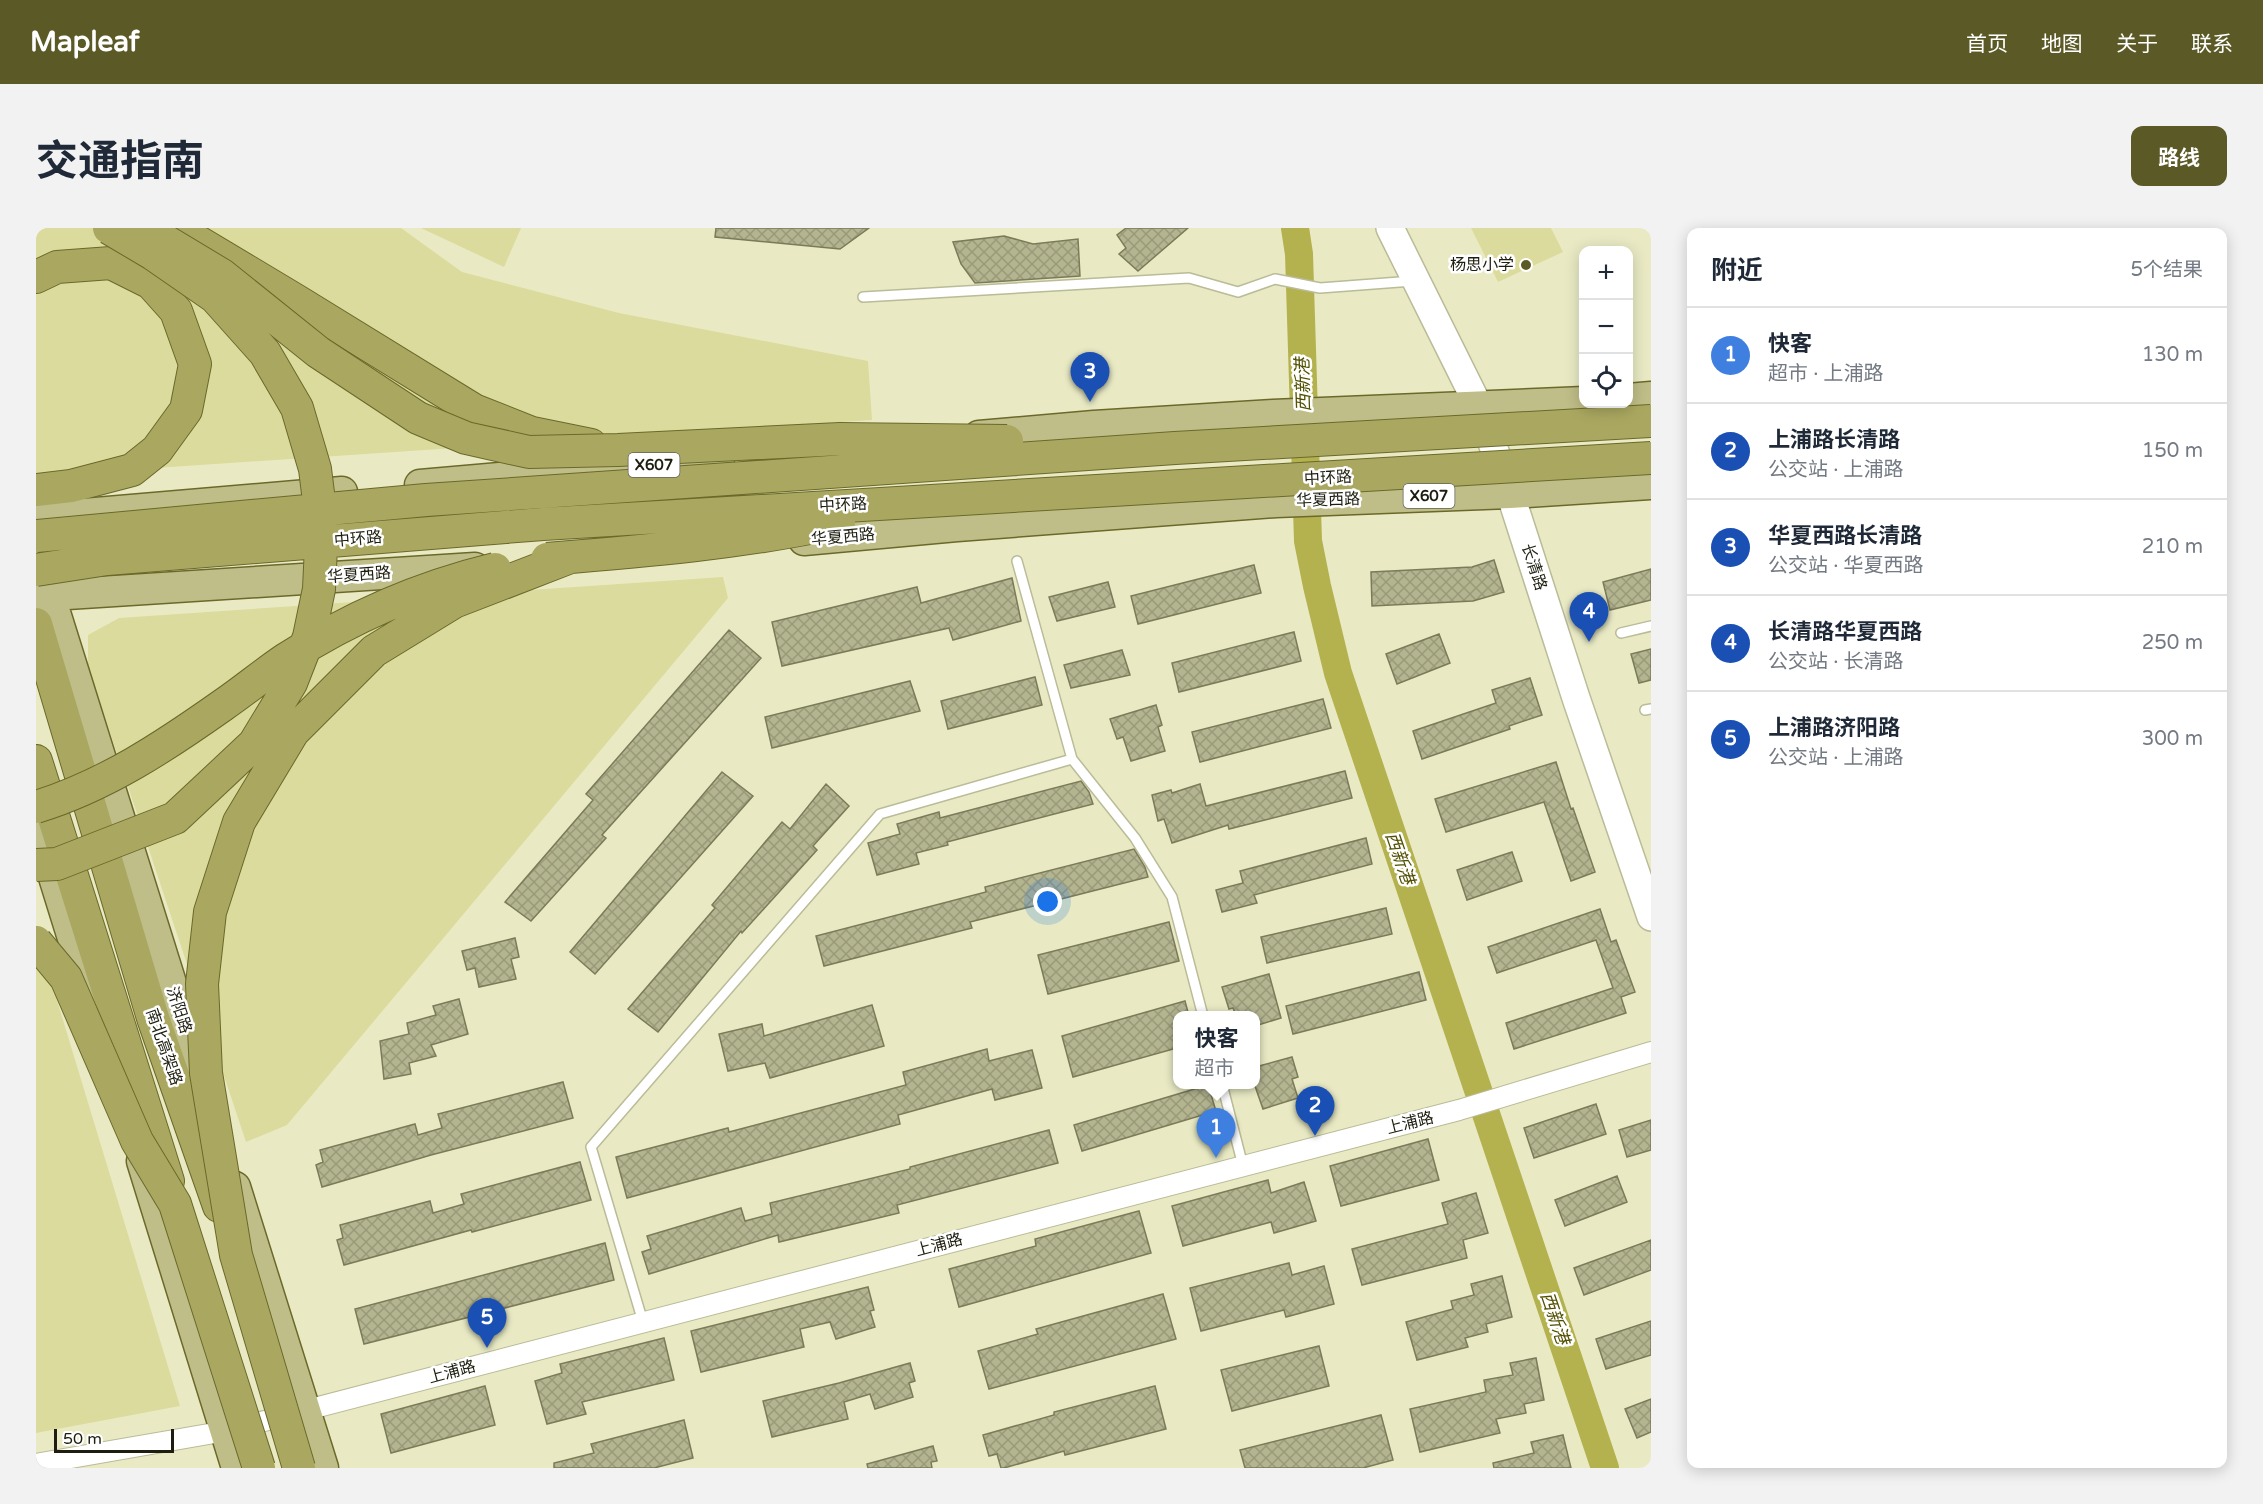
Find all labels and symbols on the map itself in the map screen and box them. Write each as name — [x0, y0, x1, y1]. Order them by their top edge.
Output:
place label: 杨思小学 — [1450, 255, 1514, 275]
marker: 杨思小学 — [1519, 258, 1533, 272]
pin: 3 — [1070, 352, 1110, 402]
water label: 西新港 — [1291, 355, 1315, 412]
road number: X607 — [628, 453, 680, 477]
street label: 中环路 — [1304, 467, 1352, 489]
road number: X607 — [1404, 484, 1454, 508]
street label: 华夏西路 — [1296, 489, 1360, 511]
street label: 中环路 — [819, 494, 867, 516]
street label: 华夏西路 — [810, 524, 876, 550]
street label: 中环路 — [333, 527, 383, 551]
street label: 长清路 — [1517, 541, 1551, 593]
street label: 华夏西路 — [326, 563, 392, 587]
pin: 4 — [1570, 592, 1608, 642]
water label: 西新港 — [1381, 829, 1420, 890]
your location — [1033, 887, 1062, 916]
street label: 济阳路 — [162, 984, 196, 1036]
street label: 南北高架路 — [142, 1006, 186, 1088]
pin: 2 — [1296, 1086, 1334, 1136]
street label: 上浦路 — [1384, 1107, 1436, 1139]
pin: 1 — [1196, 1108, 1236, 1158]
street label: 上浦路 — [913, 1229, 965, 1261]
water label: 西新港 — [1536, 1289, 1575, 1350]
pin: 5 — [468, 1298, 506, 1348]
street label: 上浦路 — [426, 1356, 478, 1388]
scale bar — [54, 1426, 174, 1454]

